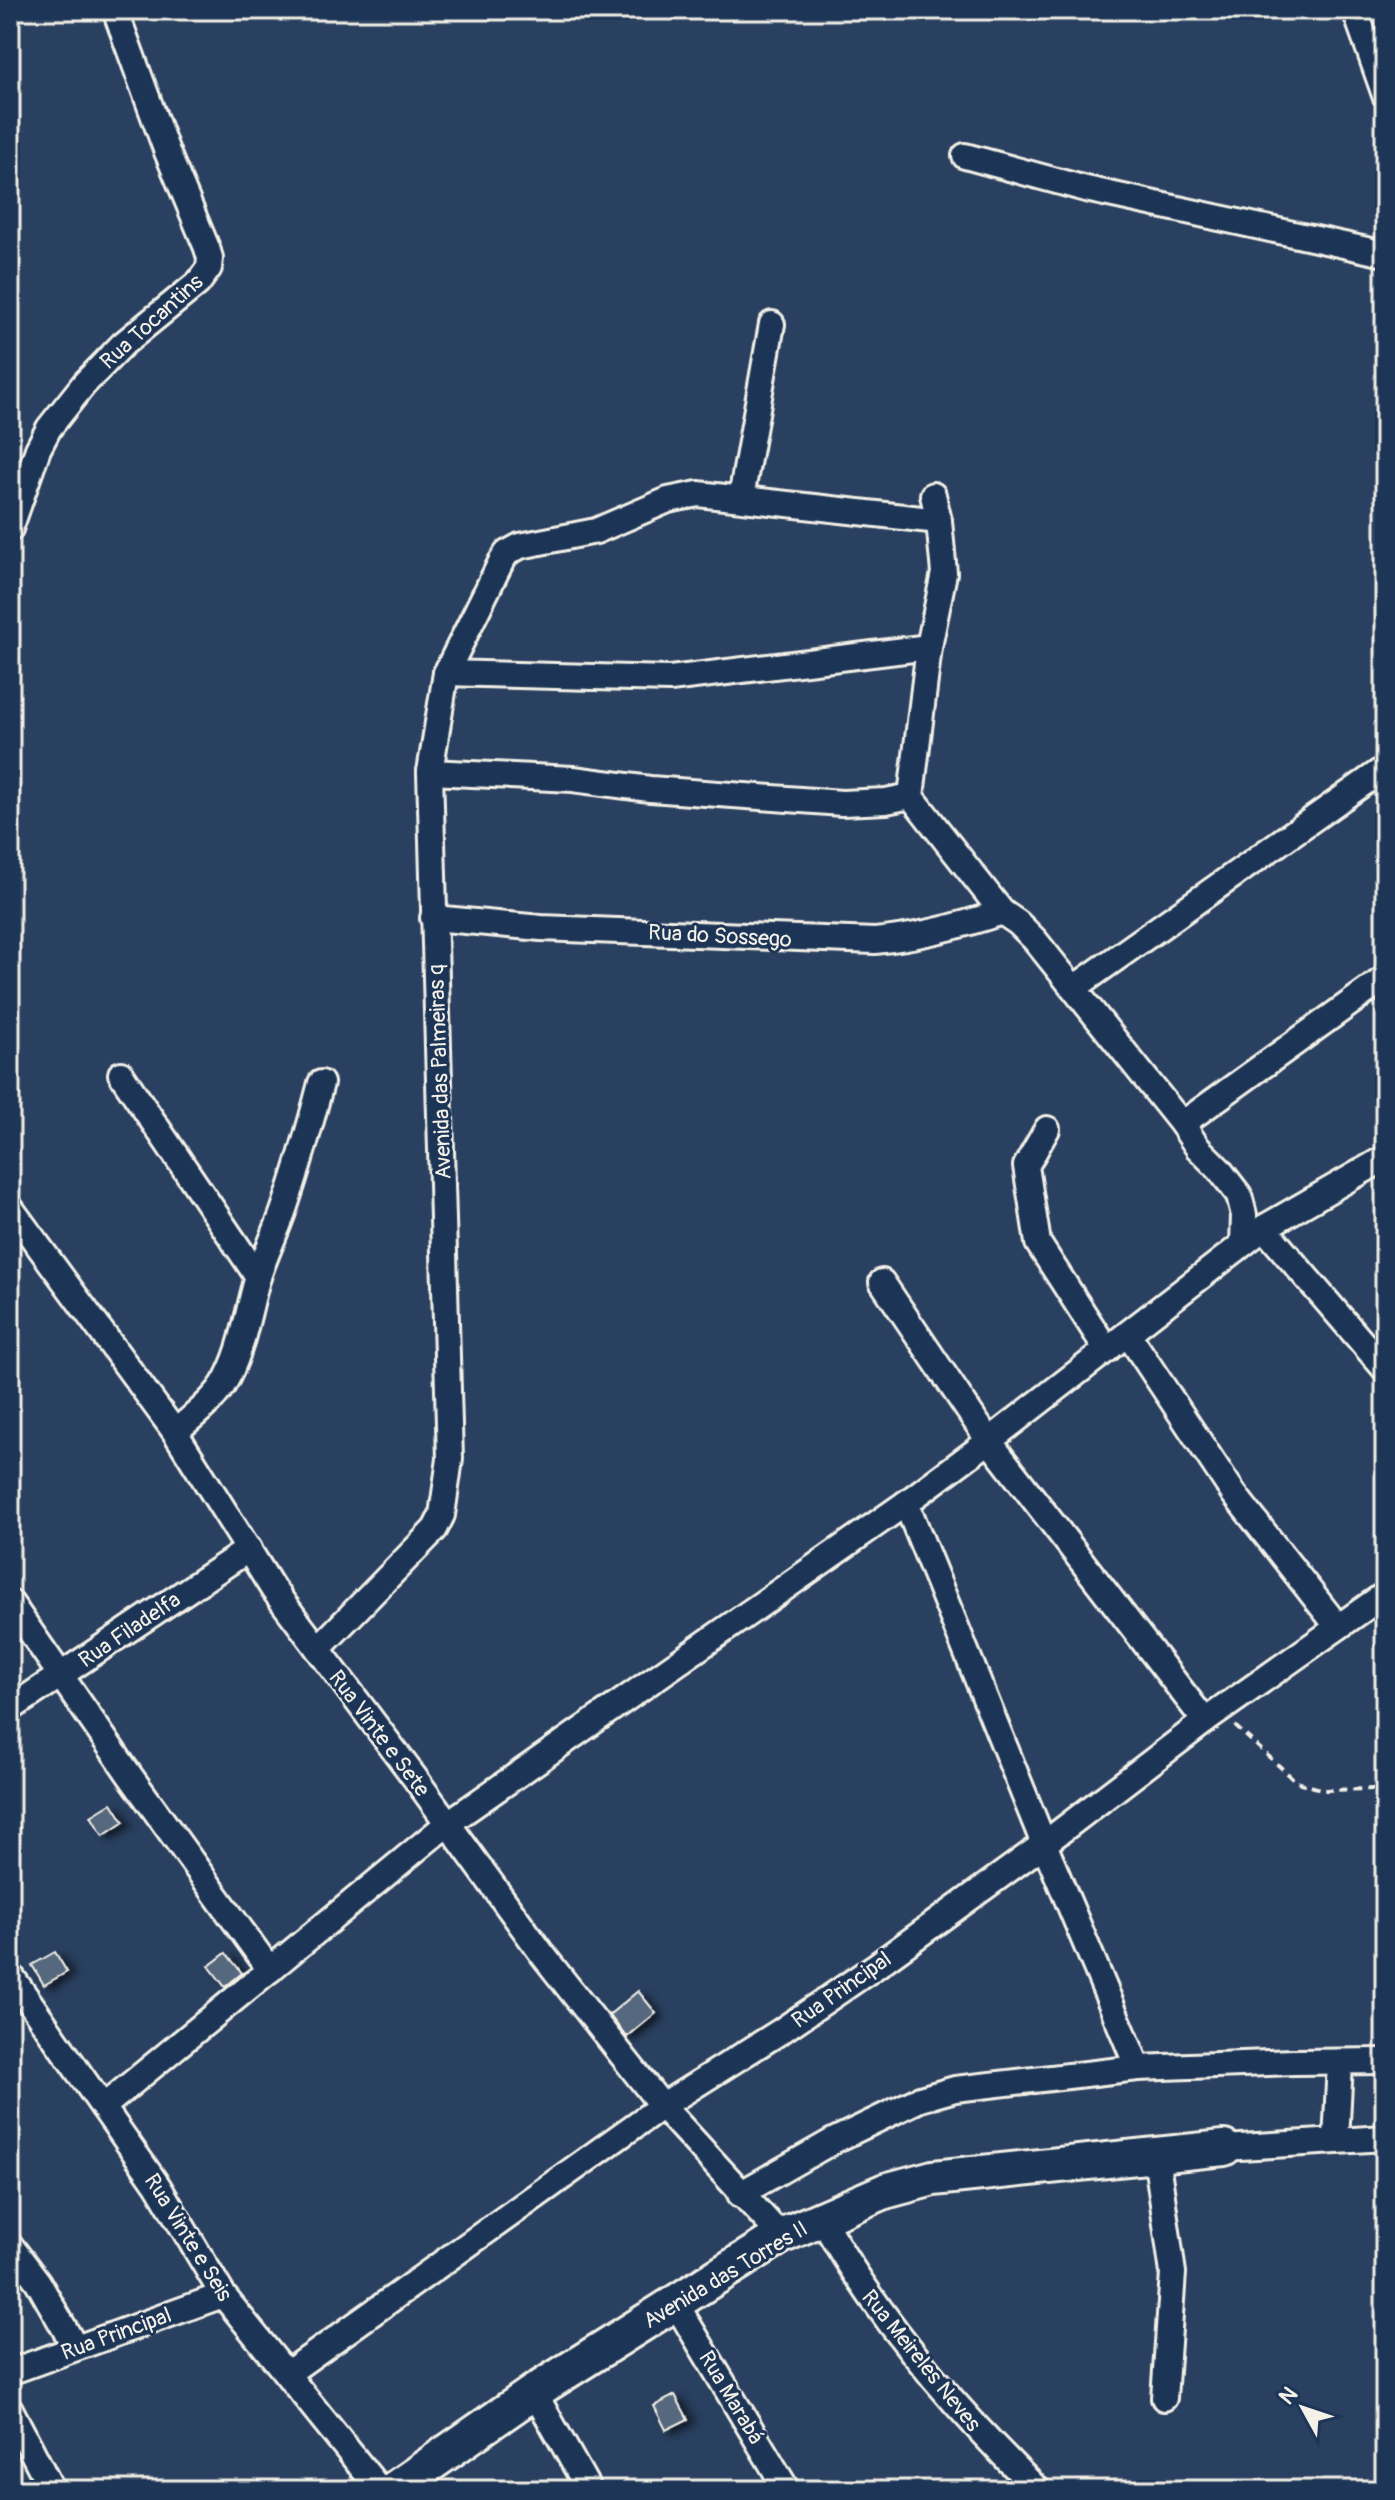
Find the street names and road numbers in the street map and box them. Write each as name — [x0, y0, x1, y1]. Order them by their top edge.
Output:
street label: Rua Tocantins — [94, 268, 209, 375]
street label: Rua do Sossego — [647, 918, 793, 954]
street label: Avenida das Palmeiras q — [422, 964, 458, 1180]
street label: Rua Filadelfa — [73, 1586, 186, 1674]
street label: Rua Vinte e Sete — [322, 1665, 436, 1803]
street label: Rua Principal — [786, 1945, 897, 2034]
street label: Rua Vinte e Seis — [138, 2168, 239, 2307]
street label: Avenida das Torres II — [638, 2215, 813, 2335]
street label: Rua Meireles Neves — [855, 2284, 987, 2437]
street label: Rua Principal — [57, 2301, 175, 2367]
street label: Rua Marabá — [692, 2346, 770, 2449]

